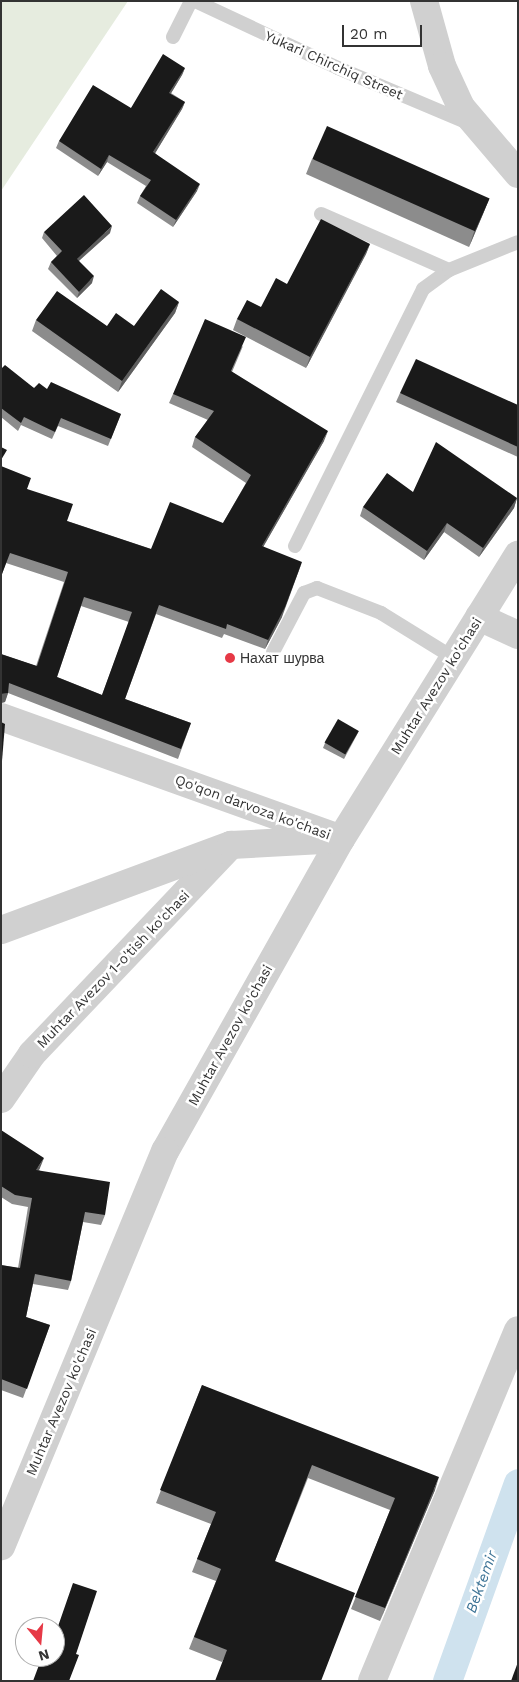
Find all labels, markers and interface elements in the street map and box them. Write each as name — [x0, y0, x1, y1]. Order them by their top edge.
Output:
scale bar — [344, 15, 424, 47]
text: 20 m — [350, 25, 388, 43]
street label: Yukari Chirchiq Street — [262, 27, 406, 103]
street label: Muhtar Avezov ko'chasi — [387, 614, 485, 758]
place label: Нахат шурва — [240, 650, 324, 666]
marker: Нахат шурва — [224, 652, 236, 664]
street label: Qo'qon darvoza ko'chasi — [173, 771, 333, 843]
street label: Muhtar Avezov 1-o'tish ko'chasi — [33, 886, 193, 1052]
street label: Muhtar Avezov ko'chasi — [184, 961, 276, 1109]
street label: Muhtar Avezov ko'chasi — [22, 1325, 100, 1479]
water label: Bektemir — [462, 1549, 502, 1615]
north arrow — [15, 1617, 65, 1667]
text: N — [37, 1646, 51, 1665]

